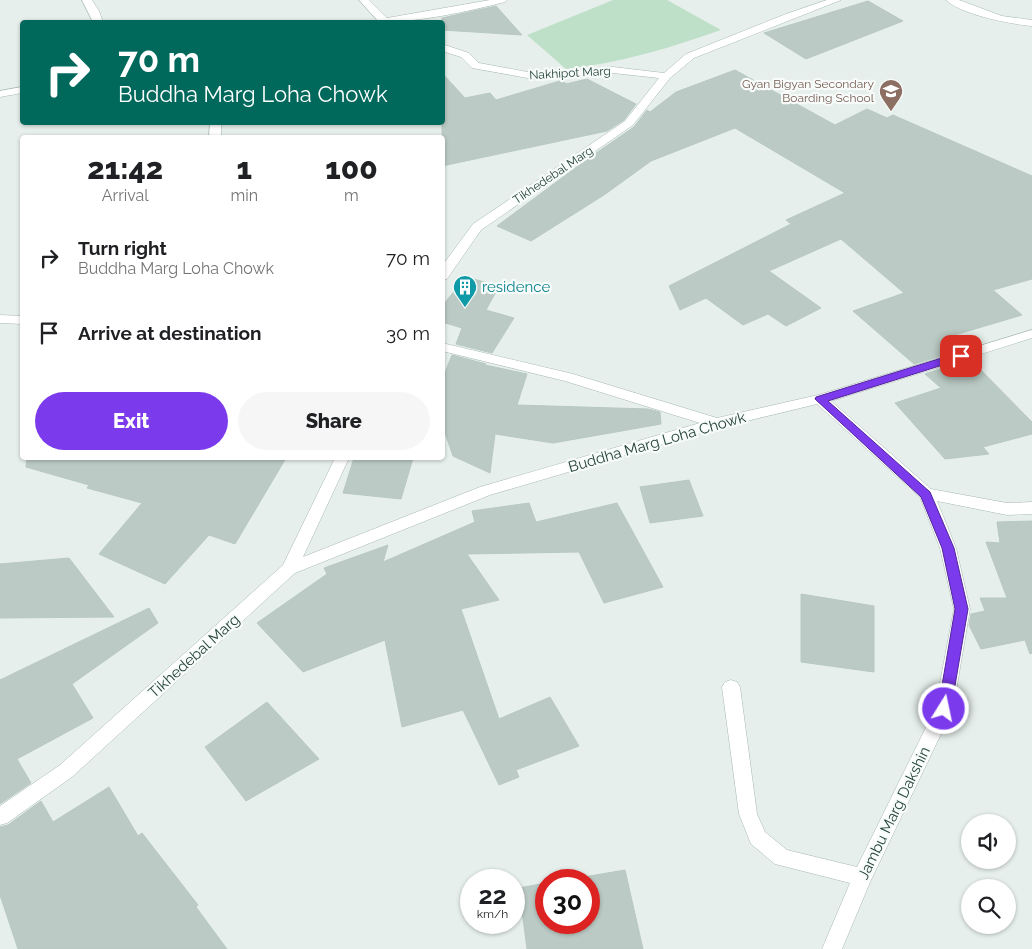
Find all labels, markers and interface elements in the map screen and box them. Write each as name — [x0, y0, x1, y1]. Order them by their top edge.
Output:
text: 70 m — [118, 39, 200, 80]
icon: right — [35, 40, 100, 105]
street label: Nakhipot Marg — [529, 64, 611, 82]
place label: Gyan Bigyan Secondary Boarding School — [742, 77, 875, 105]
school or university icon: Gyan Bigyan Secondary Boarding School — [878, 78, 904, 112]
text: Buddha Marg Loha Chowk — [118, 81, 388, 107]
street label: Tikhedebal Marg — [510, 143, 596, 207]
text: 21:42 — [87, 151, 163, 186]
text: 1 — [236, 151, 252, 186]
text: 100 — [325, 151, 378, 186]
text: Arrival — [102, 186, 149, 205]
text: min — [230, 186, 258, 205]
text: m — [344, 186, 359, 205]
text: Turn right — [78, 237, 167, 259]
icon: right — [35, 244, 63, 272]
text: 70 m — [386, 247, 430, 269]
text: Buddha Marg Loha Chowk — [78, 259, 274, 278]
building icon: residence — [452, 274, 478, 308]
place label: residence — [482, 278, 550, 296]
icon: arrive — [35, 319, 63, 347]
text: Arrive at destination — [78, 322, 262, 344]
text: 30 m — [386, 322, 430, 344]
pin — [940, 335, 982, 377]
icon: arrive — [947, 342, 975, 370]
button: Exit — [35, 392, 228, 450]
button: Share — [238, 392, 430, 450]
street label: Buddha Marg Loha Chowk — [566, 408, 748, 476]
street label: Tikhedebal Marg — [145, 610, 243, 702]
position arrow — [917, 682, 969, 734]
street label: Jambu Marg Dakshin — [854, 744, 934, 882]
map controls — [961, 814, 1016, 934]
button: sound — [961, 814, 1016, 869]
speed limit sign: 30 — [535, 869, 600, 934]
button: search — [961, 879, 1016, 934]
text: 22 — [478, 880, 507, 910]
text: km/h — [477, 907, 508, 921]

